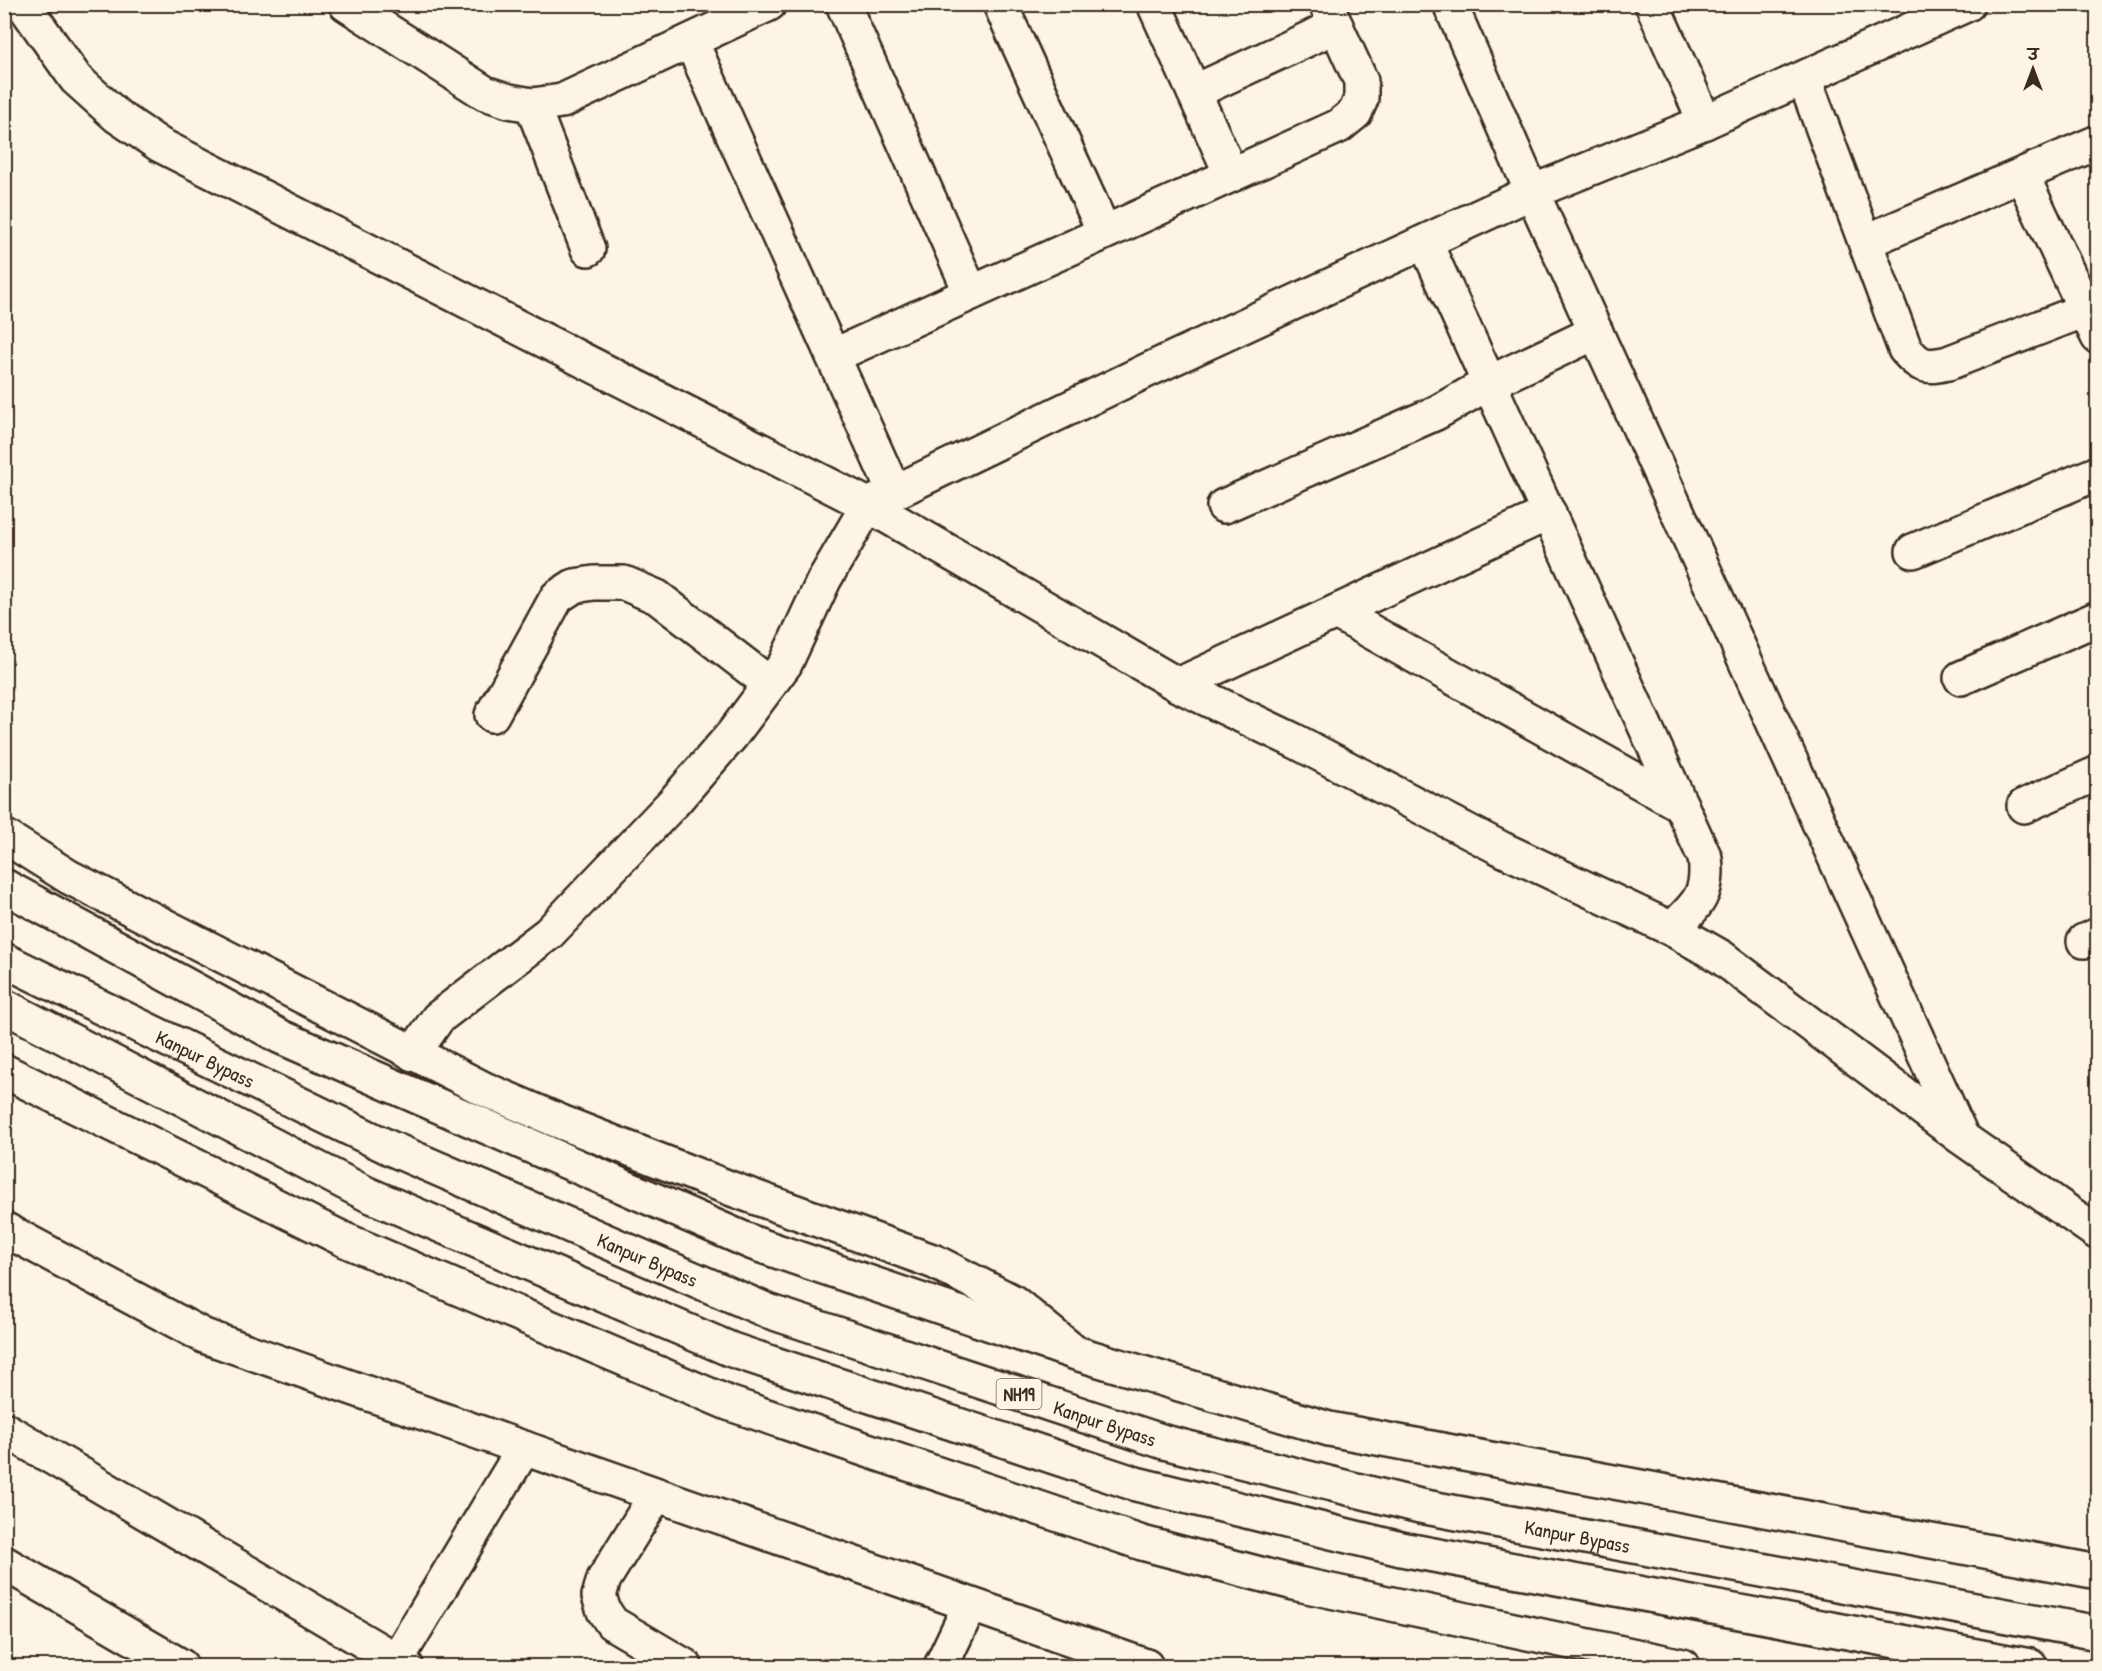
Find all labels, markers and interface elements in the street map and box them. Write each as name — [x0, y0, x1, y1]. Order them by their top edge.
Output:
north arrow — [2003, 39, 2063, 99]
text: उ — [2026, 43, 2040, 65]
street label: Kanpur Bypass — [152, 1023, 260, 1094]
street label: Kanpur Bypass — [593, 1226, 702, 1293]
road number: NH19 — [996, 1379, 1042, 1409]
street label: Kanpur Bypass — [1050, 1393, 1160, 1452]
street label: Kanpur Bypass — [1522, 1512, 1632, 1559]

